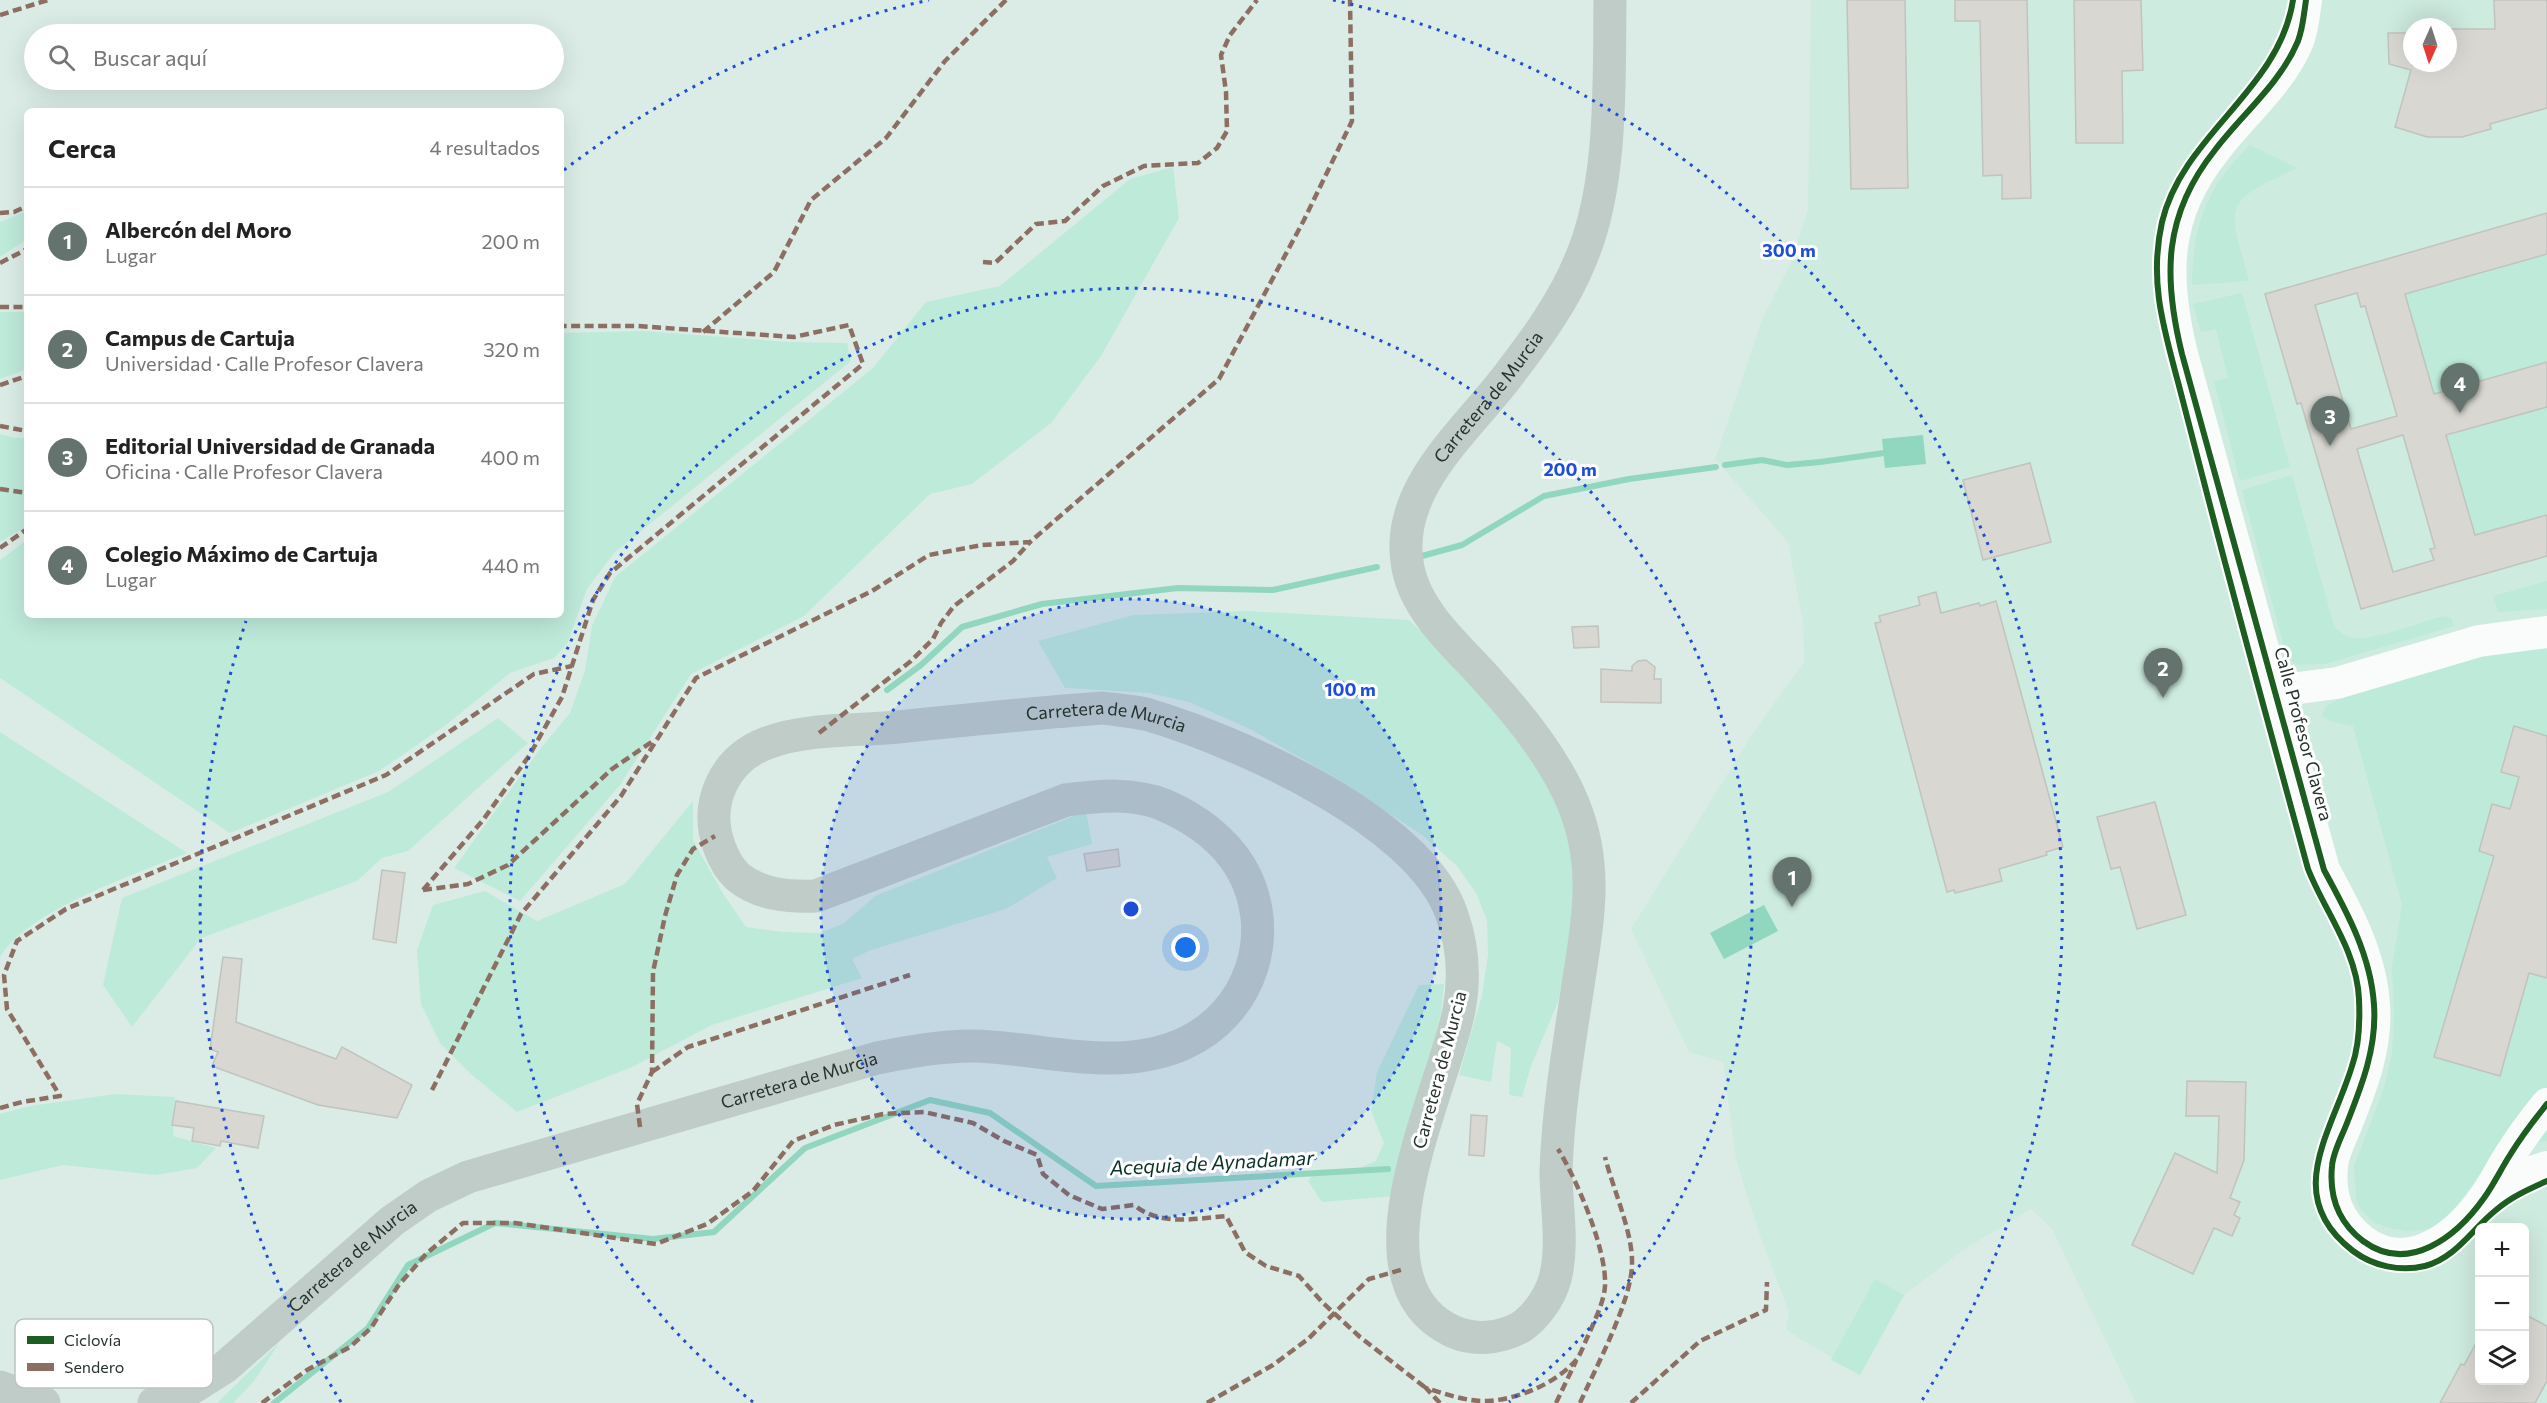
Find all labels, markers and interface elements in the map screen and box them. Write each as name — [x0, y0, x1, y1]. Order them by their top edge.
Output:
north arrow — [2403, 18, 2457, 72]
search box — [24, 24, 564, 90]
icon: search — [45, 41, 78, 74]
text: Buscar aquí — [93, 44, 207, 71]
text: Cerca — [48, 132, 116, 163]
text: 4 resultados — [430, 135, 540, 159]
text: Albercón del Moro — [105, 216, 292, 243]
text: 1 — [63, 229, 72, 253]
text: 200 m — [482, 229, 540, 253]
text: 300 m — [1762, 239, 1816, 261]
text: Lugar — [105, 243, 157, 267]
text: Campus de Cartuja — [105, 324, 295, 351]
street label: Carretera de Murcia — [1429, 327, 1547, 467]
text: 2 — [62, 337, 73, 361]
text: 320 m — [483, 337, 540, 361]
text: Universidad · Calle Profesor Clavera — [105, 351, 424, 375]
pin: 4 — [2440, 364, 2480, 413]
pin: 3 — [2310, 396, 2350, 446]
text: Editorial Universidad de Granada — [105, 432, 435, 459]
text: 3 — [62, 445, 73, 469]
text: 400 m — [481, 445, 540, 469]
text: 200 m — [1543, 458, 1597, 480]
text: Oficina · Calle Profesor Clavera — [105, 459, 383, 483]
text: Colegio Máximo de Cartuja — [105, 540, 378, 567]
text: 4 — [61, 553, 74, 577]
text: 440 m — [482, 553, 540, 577]
text: Lugar — [105, 567, 157, 591]
street label: Calle Profesor Clavera — [2270, 644, 2338, 823]
pin: 2 — [2144, 648, 2182, 698]
text: 100 m — [1324, 678, 1376, 700]
street label: Carretera de Murcia — [1025, 696, 1189, 736]
pin: 1 — [1772, 858, 1812, 907]
centre of rings — [1121, 899, 1141, 919]
your location — [1171, 933, 1200, 962]
street label: Carretera de Murcia — [1407, 989, 1471, 1151]
street label: Carretera de Murcia — [718, 1046, 880, 1113]
water label: Acequia de Aynadamar — [1108, 1145, 1316, 1179]
street label: Carretera de Murcia — [283, 1195, 421, 1317]
map controls — [2475, 1223, 2529, 1385]
button: + — [2475, 1223, 2529, 1277]
button: − — [2475, 1277, 2529, 1331]
legend — [15, 1319, 213, 1388]
text: Ciclovía — [64, 1330, 121, 1349]
button: layers — [2475, 1331, 2529, 1385]
text: Sendero — [64, 1357, 124, 1376]

